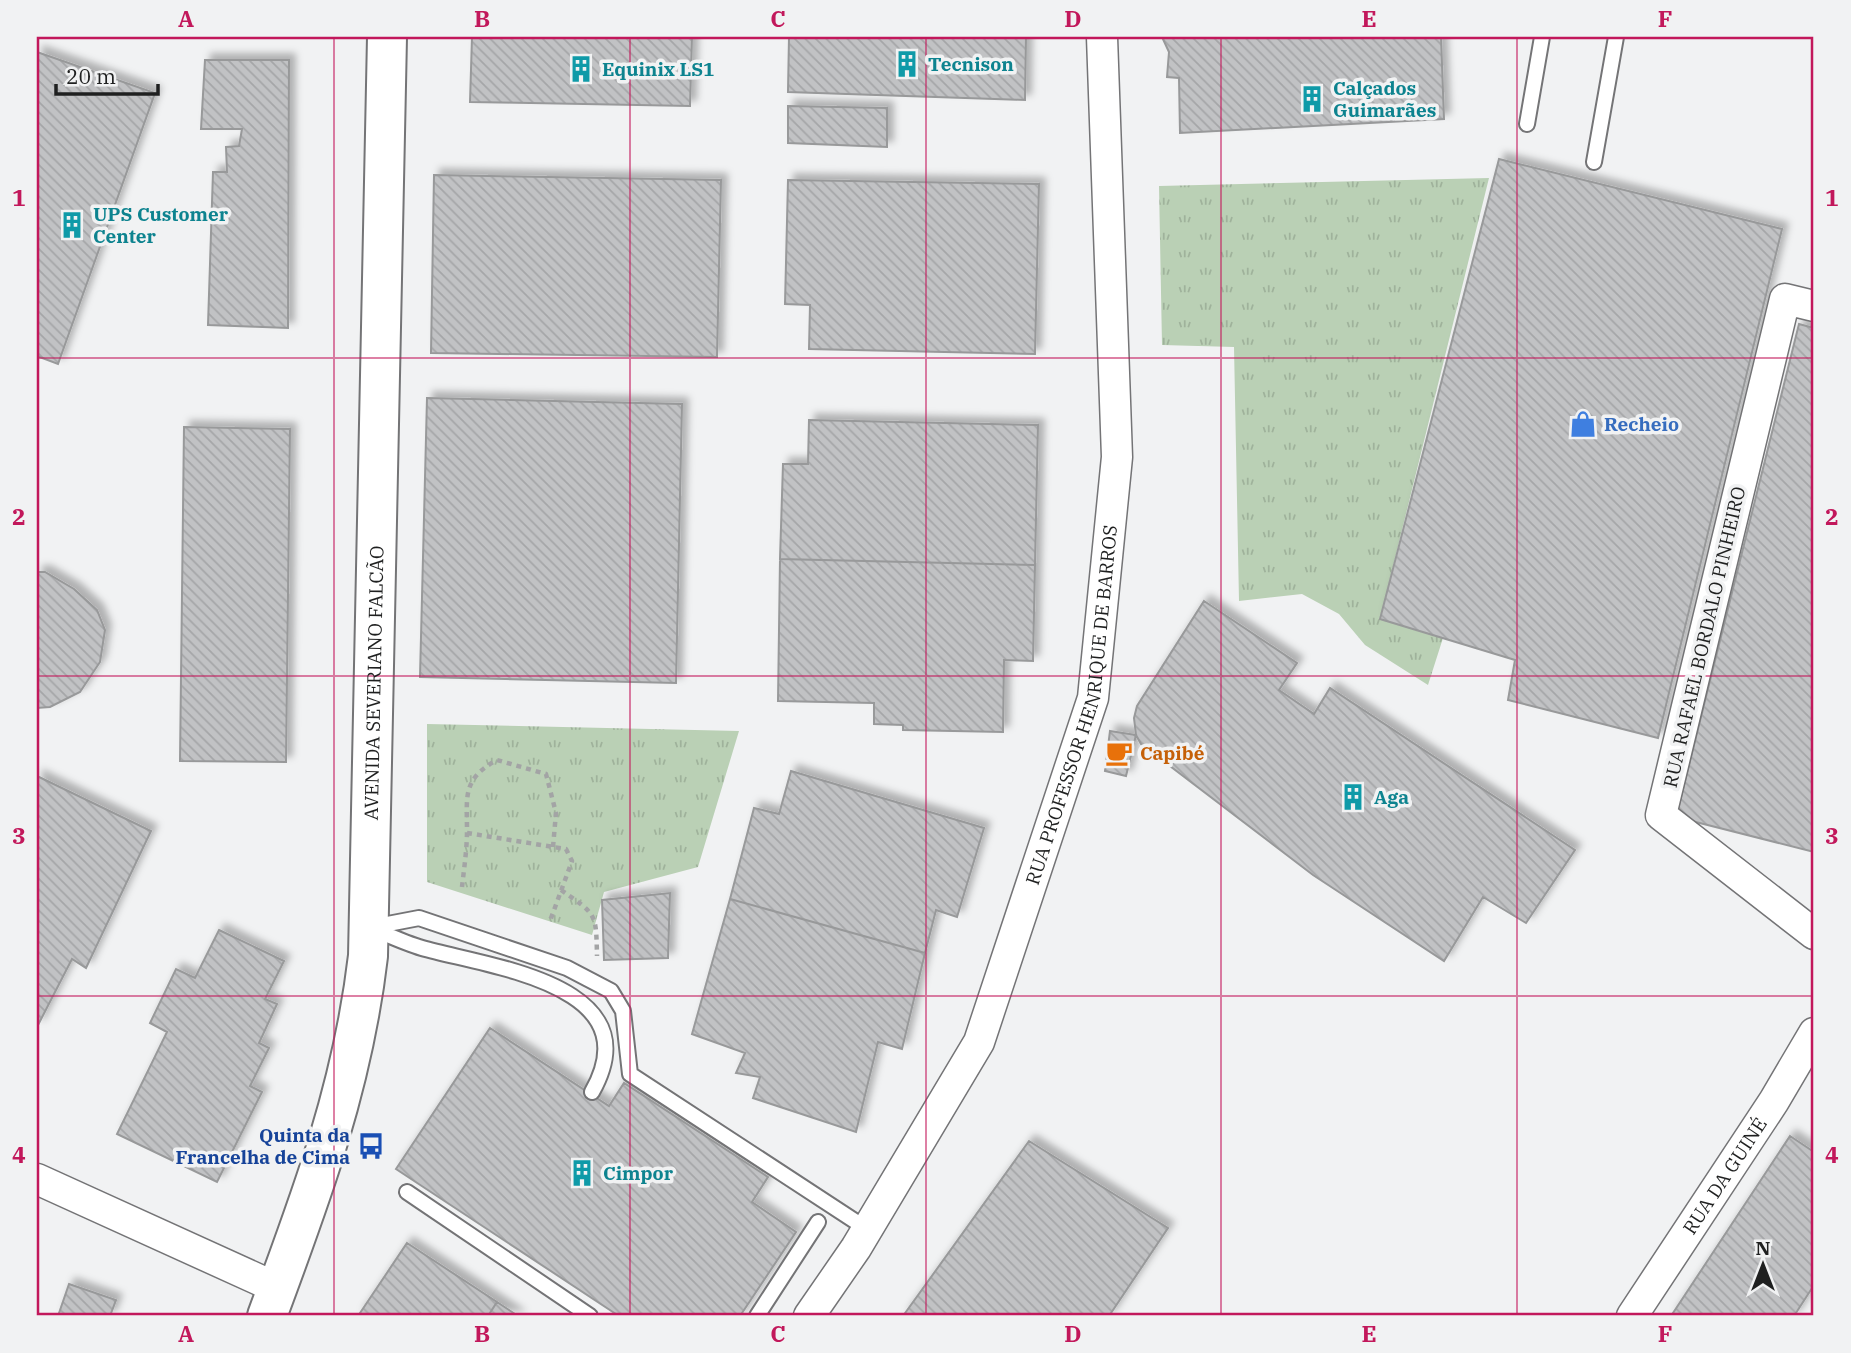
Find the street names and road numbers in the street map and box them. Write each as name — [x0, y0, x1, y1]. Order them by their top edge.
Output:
street label: RUA RAFAEL BORDALO PINHEIRO — [1658, 484, 1750, 790]
street label: RUA PROFESSOR HENRIQUE DE BARROS — [1020, 524, 1122, 888]
street label: AVENIDA SEVERIANO FALCÃO — [359, 545, 388, 821]
street label: RUA DA GUINÉ — [1677, 1113, 1772, 1239]

